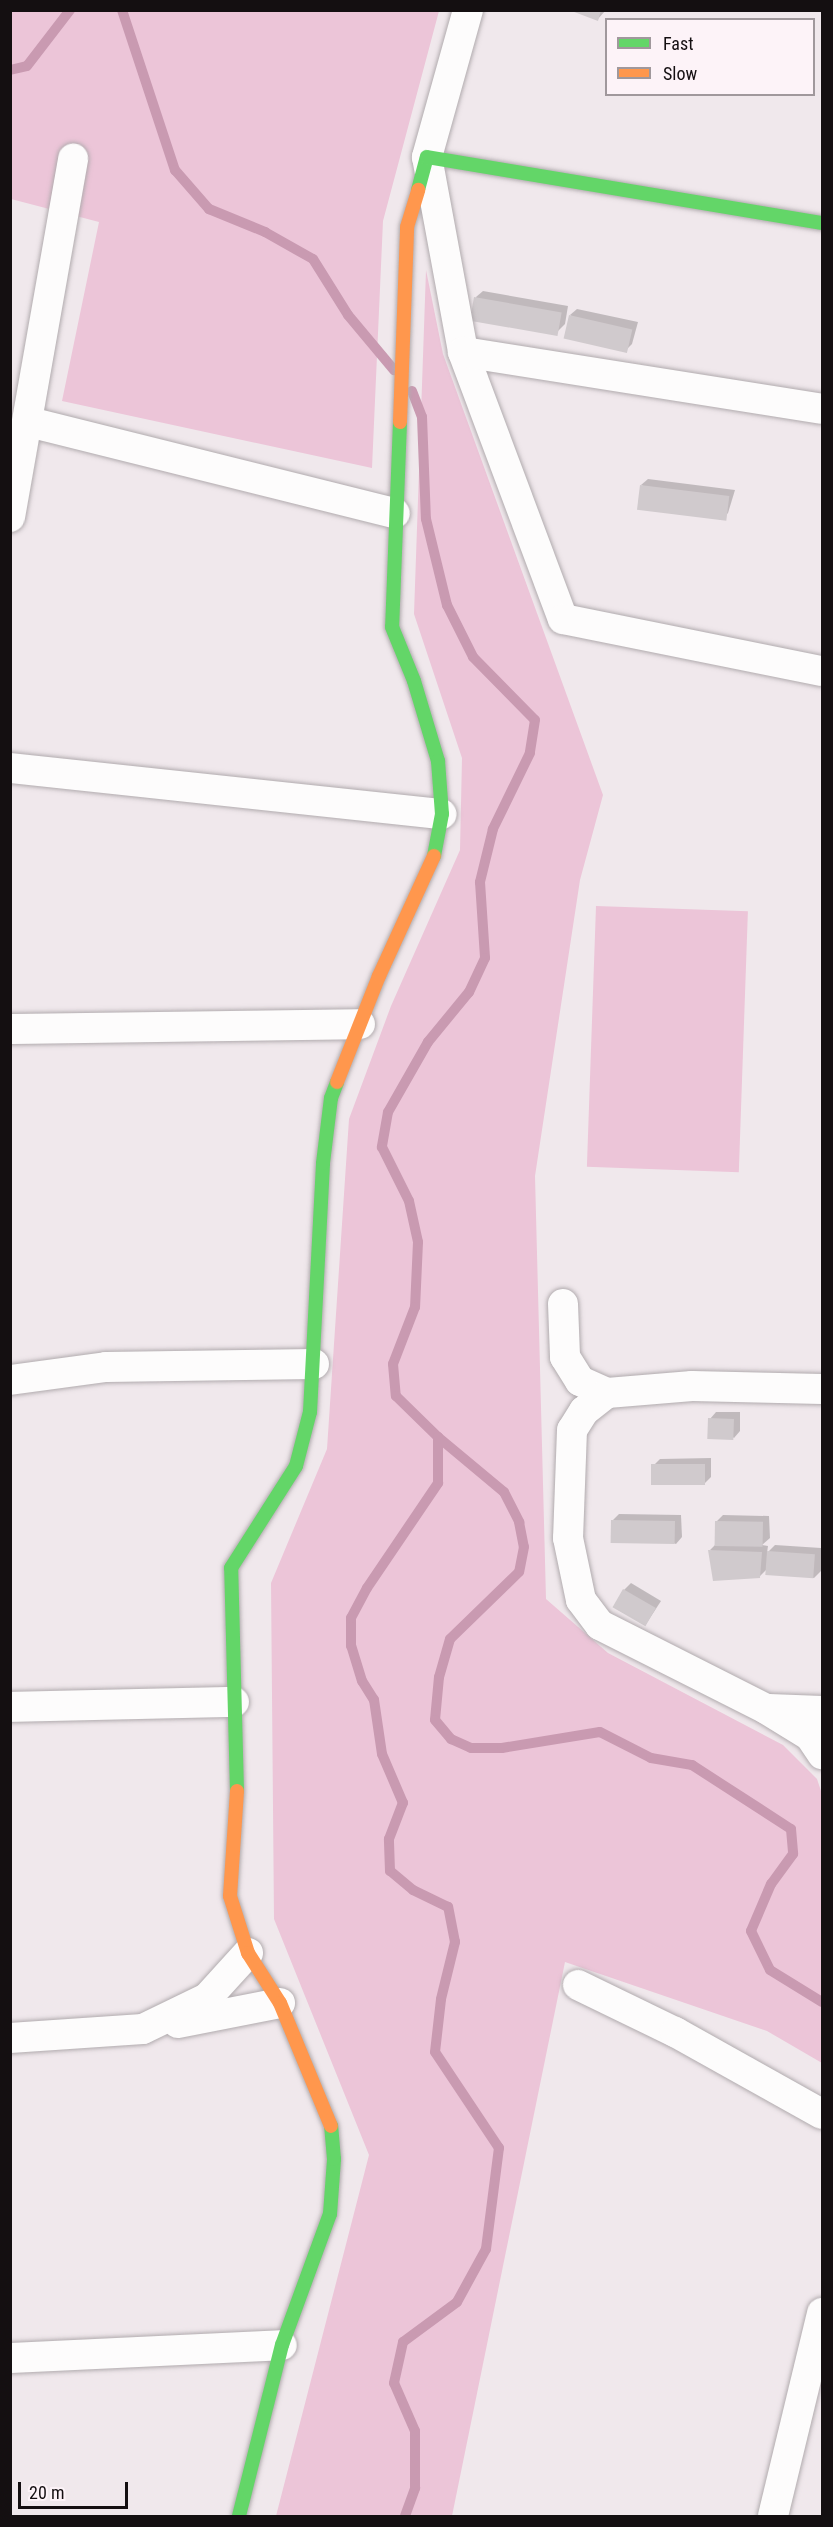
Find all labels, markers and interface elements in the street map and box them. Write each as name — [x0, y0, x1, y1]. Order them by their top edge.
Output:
legend — [605, 18, 815, 96]
text: Fast — [663, 33, 694, 54]
text: Slow — [663, 63, 697, 84]
scale bar — [21, 2470, 130, 2508]
text: 20 m — [29, 2482, 64, 2503]

